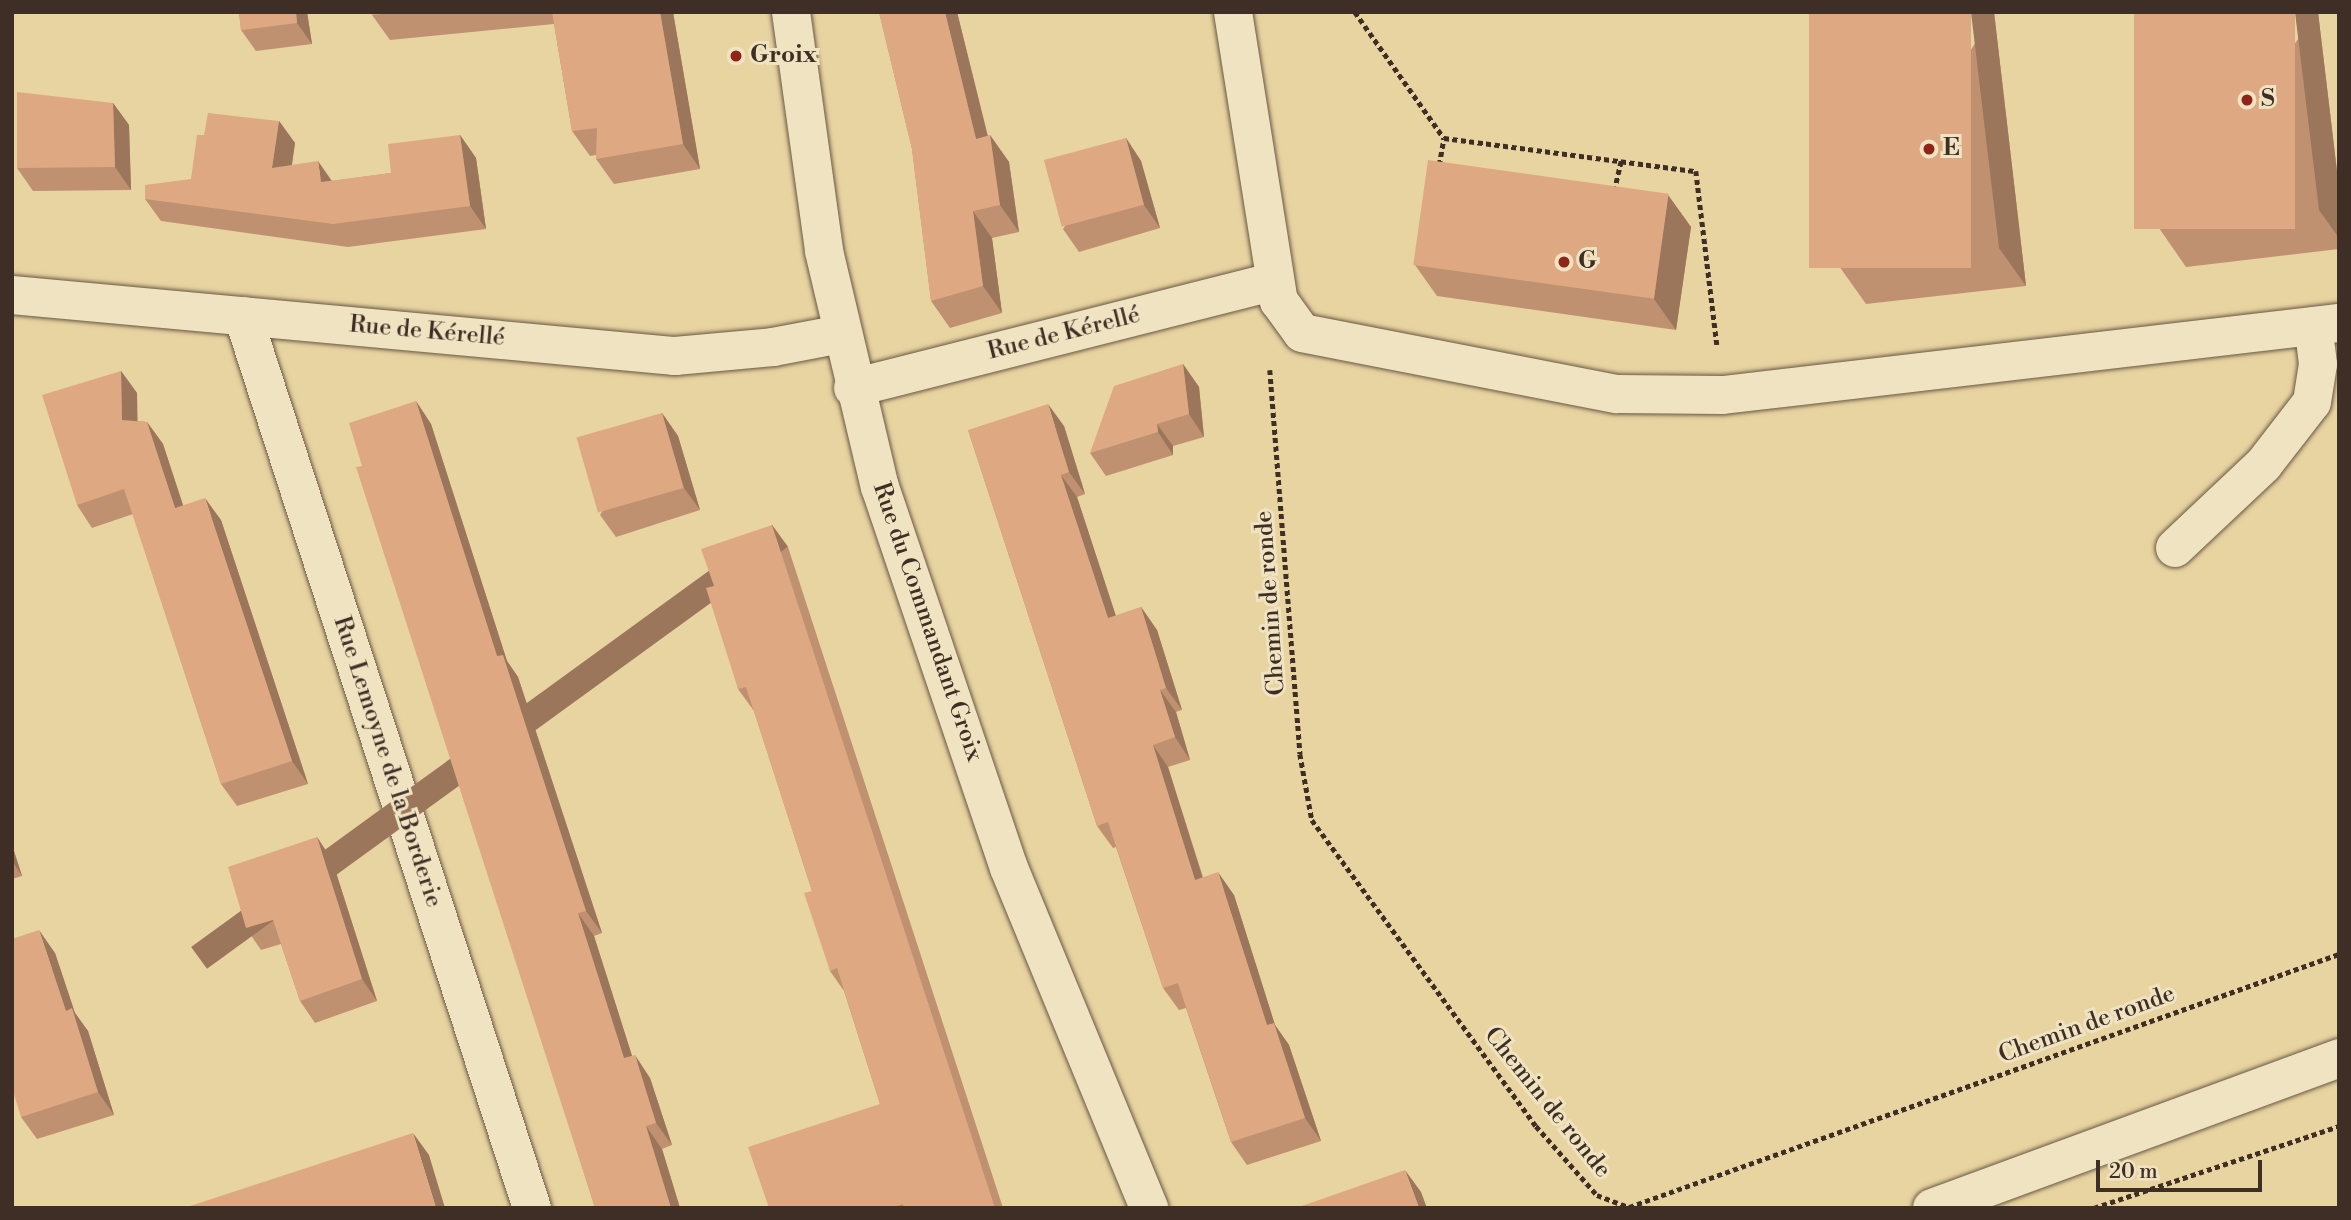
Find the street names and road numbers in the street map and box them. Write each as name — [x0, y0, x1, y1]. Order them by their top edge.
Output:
street label: Rue de Kérellé — [985, 301, 1143, 367]
street label: Rue de Kérellé — [348, 311, 506, 353]
street label: Rue du Commandant Groix — [866, 479, 988, 765]
street label: Chemin de ronde — [1250, 510, 1292, 696]
street label: Rue Lemoyne de la Borderie — [326, 613, 448, 911]
street label: Chemin de ronde — [1995, 980, 2179, 1070]
street label: Chemin de ronde — [1477, 1022, 1617, 1184]

